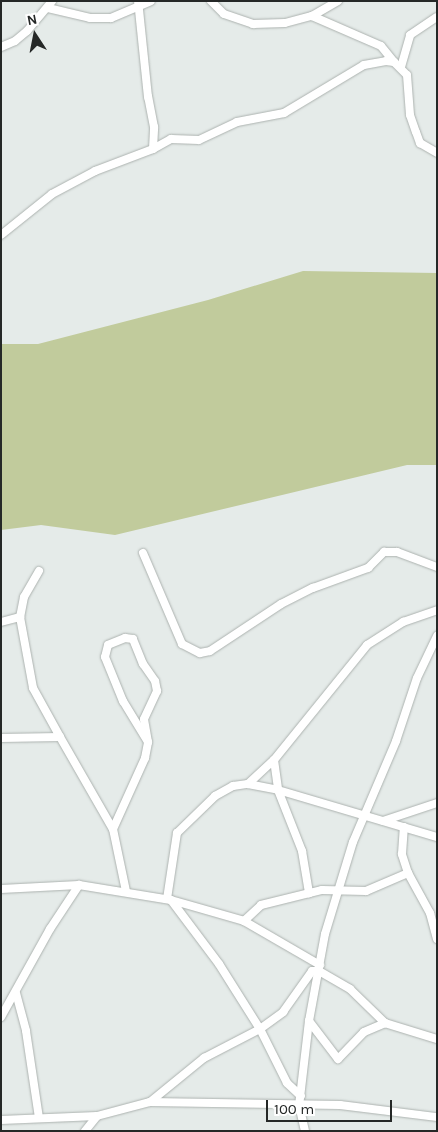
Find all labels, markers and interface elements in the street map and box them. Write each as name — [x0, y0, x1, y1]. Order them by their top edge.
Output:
north arrow — [10, 10, 60, 60]
text: N — [25, 10, 39, 29]
scale bar — [268, 1090, 394, 1122]
text: 100 m — [274, 1100, 314, 1118]

